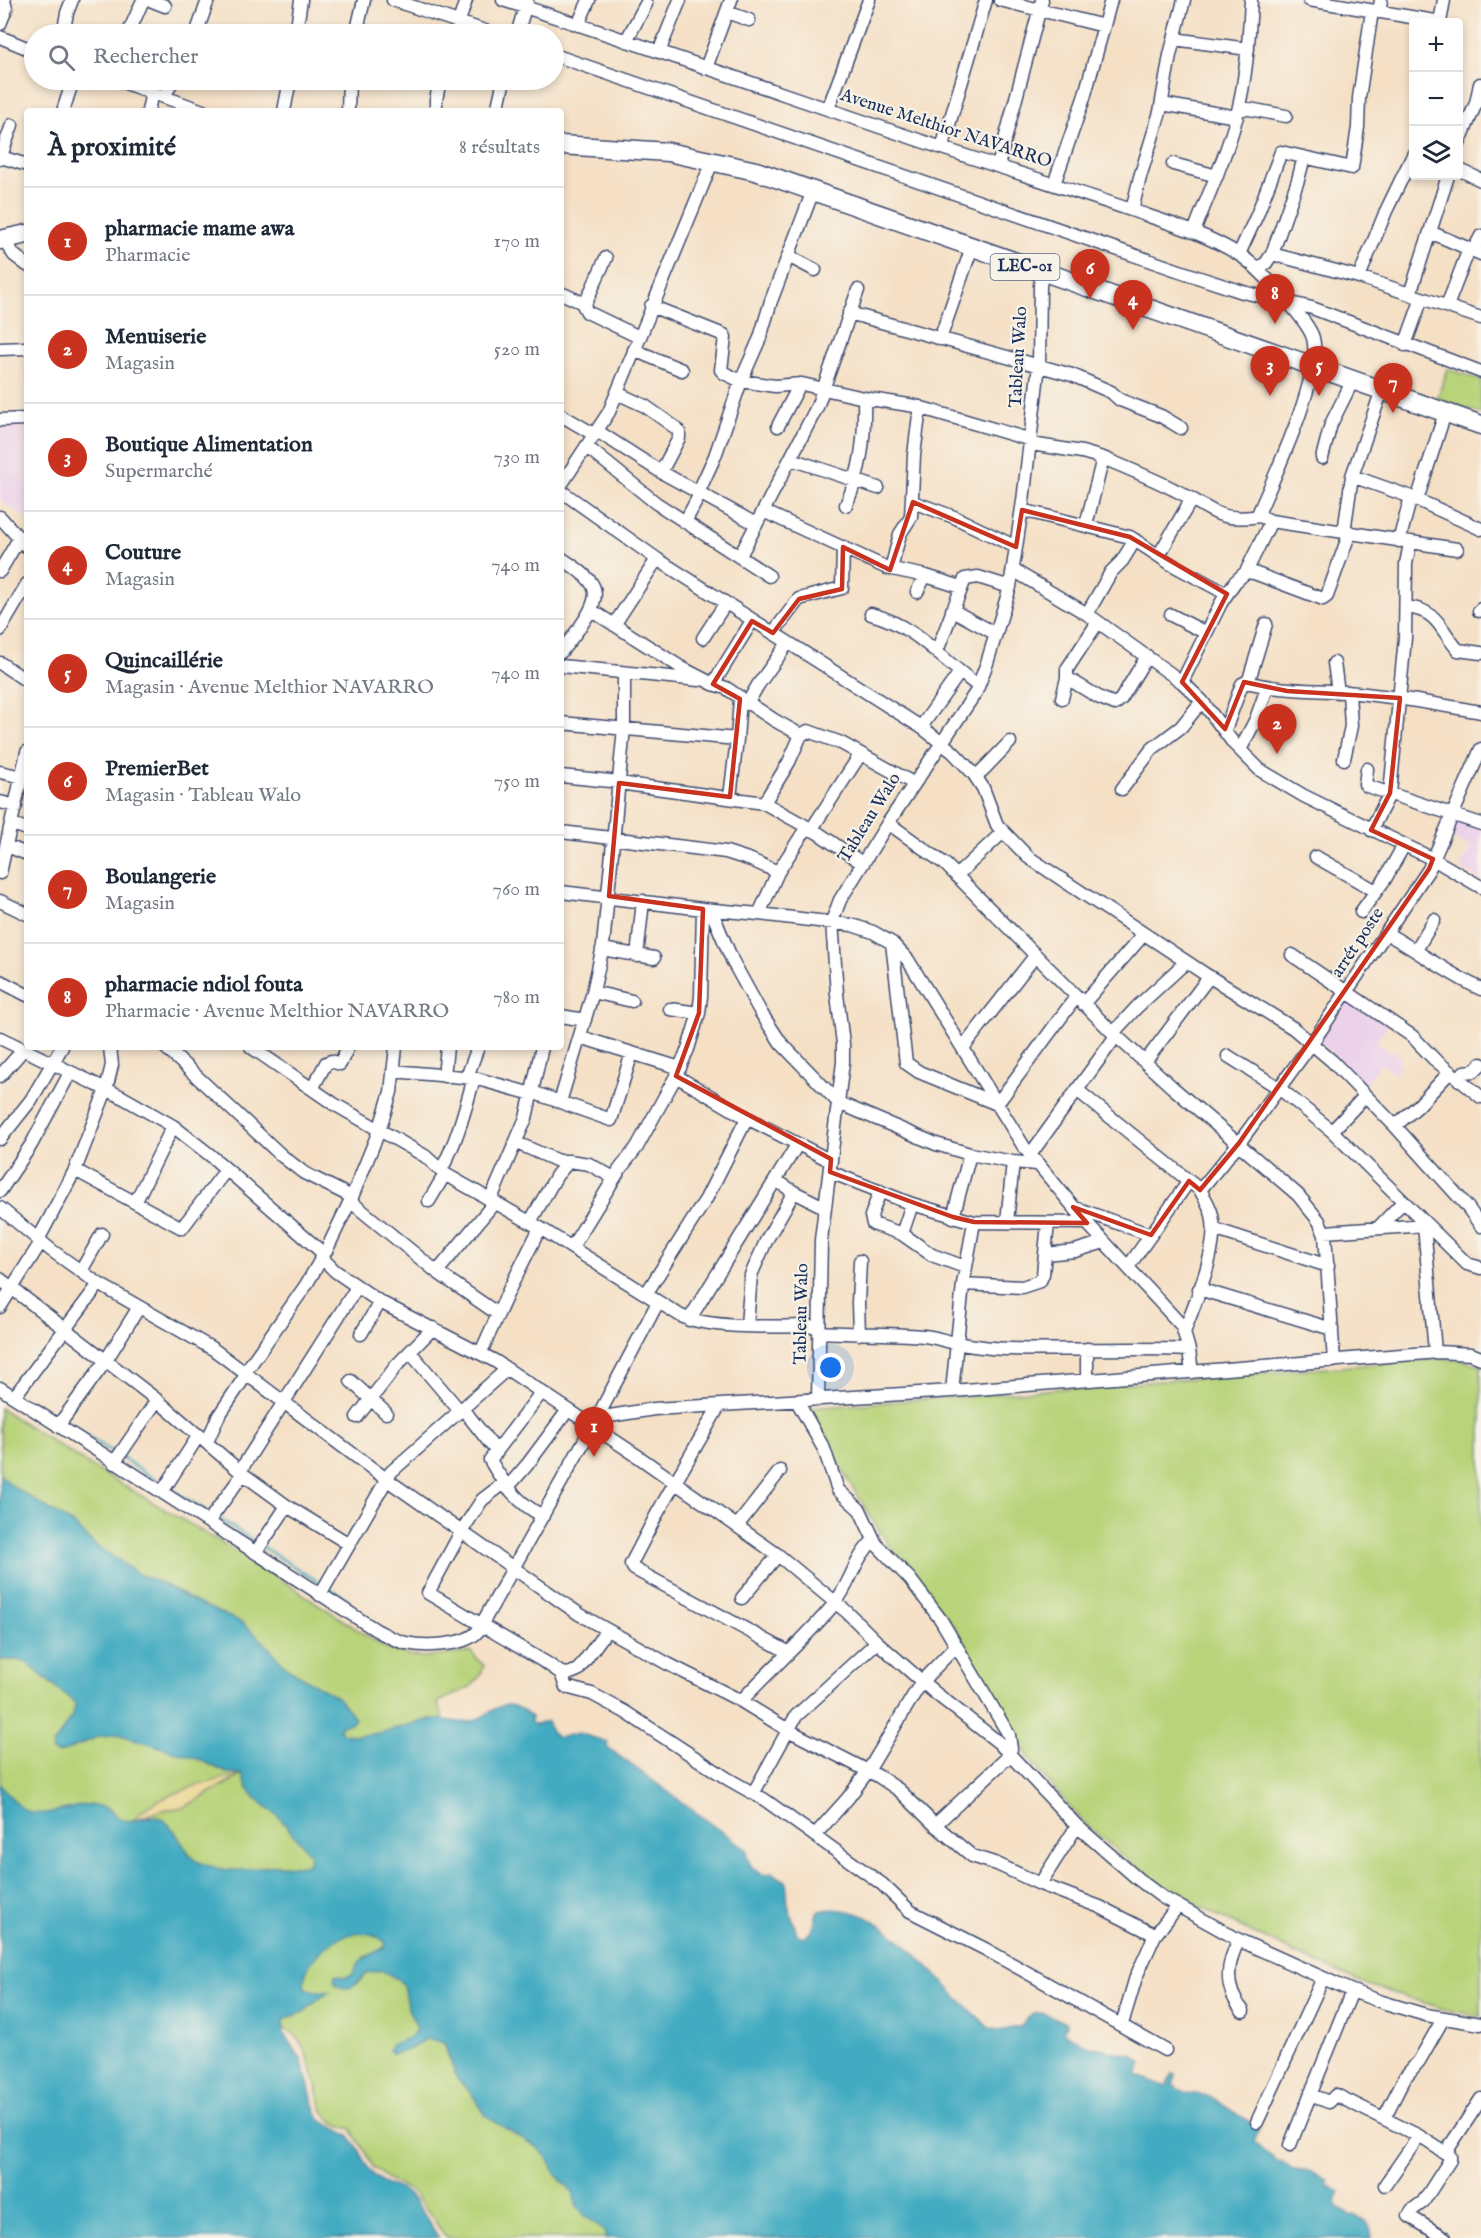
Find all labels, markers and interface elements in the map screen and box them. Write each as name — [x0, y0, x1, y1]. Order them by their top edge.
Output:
map controls — [1409, 18, 1463, 180]
button: + — [1409, 18, 1463, 72]
search box — [24, 24, 564, 90]
icon: search — [45, 41, 78, 74]
text: Rechercher — [93, 43, 198, 71]
button: − — [1409, 72, 1463, 126]
street label: Avenue Melthior NAVARRO — [836, 84, 1055, 174]
button: layers — [1409, 126, 1463, 180]
text: À proximité — [48, 131, 176, 164]
text: 8 résultats — [459, 135, 540, 160]
text: pharmacie mame awa — [105, 215, 294, 243]
text: 1 — [64, 229, 71, 254]
text: 170 m — [494, 229, 540, 254]
text: Pharmacie — [105, 243, 190, 268]
pin: 6 — [1070, 250, 1110, 299]
road number: LEC-01 — [990, 254, 1060, 280]
pin: 8 — [1256, 274, 1294, 324]
pin: 4 — [1114, 280, 1152, 330]
street label: Tableau Walo — [1005, 305, 1033, 408]
text: Menuiserie — [105, 323, 206, 351]
text: 2 — [63, 337, 72, 362]
text: 520 m — [494, 337, 540, 362]
pin: 3 — [1250, 346, 1290, 396]
pin: 5 — [1300, 346, 1338, 396]
text: Magasin — [105, 351, 175, 376]
pin: 7 — [1374, 364, 1412, 413]
text: Boutique Alimentation — [105, 431, 313, 459]
text: 3 — [64, 445, 71, 470]
text: 730 m — [494, 445, 540, 470]
text: Supermarché — [105, 459, 213, 484]
text: Couture — [105, 539, 181, 567]
text: 4 — [63, 553, 72, 578]
text: 740 m — [491, 553, 540, 578]
text: Magasin — [105, 567, 175, 592]
text: Quincaillérie — [105, 647, 223, 675]
text: 5 — [64, 661, 71, 686]
text: 740 m — [491, 661, 540, 686]
text: Magasin · Avenue Melthior NAVARRO — [105, 675, 434, 700]
pin: 2 — [1258, 704, 1296, 754]
text: PremierBet — [105, 755, 209, 783]
text: 6 — [63, 769, 72, 794]
text: 750 m — [494, 769, 540, 794]
street label: Tableau Walo — [833, 769, 907, 867]
text: Magasin · Tableau Walo — [105, 783, 301, 808]
text: Boulangerie — [105, 863, 216, 891]
text: 7 — [63, 877, 72, 902]
text: 760 m — [493, 877, 540, 902]
text: Magasin — [105, 891, 175, 916]
street label: arrét poste — [1326, 904, 1390, 982]
text: pharmacie ndiol fouta — [105, 971, 303, 999]
text: 8 — [64, 985, 71, 1010]
text: 780 m — [493, 985, 540, 1010]
text: Pharmacie · Avenue Melthior NAVARRO — [105, 999, 449, 1024]
street label: Tableau Walo — [790, 1263, 814, 1365]
your location — [816, 1353, 845, 1382]
pin: 1 — [574, 1408, 614, 1457]

